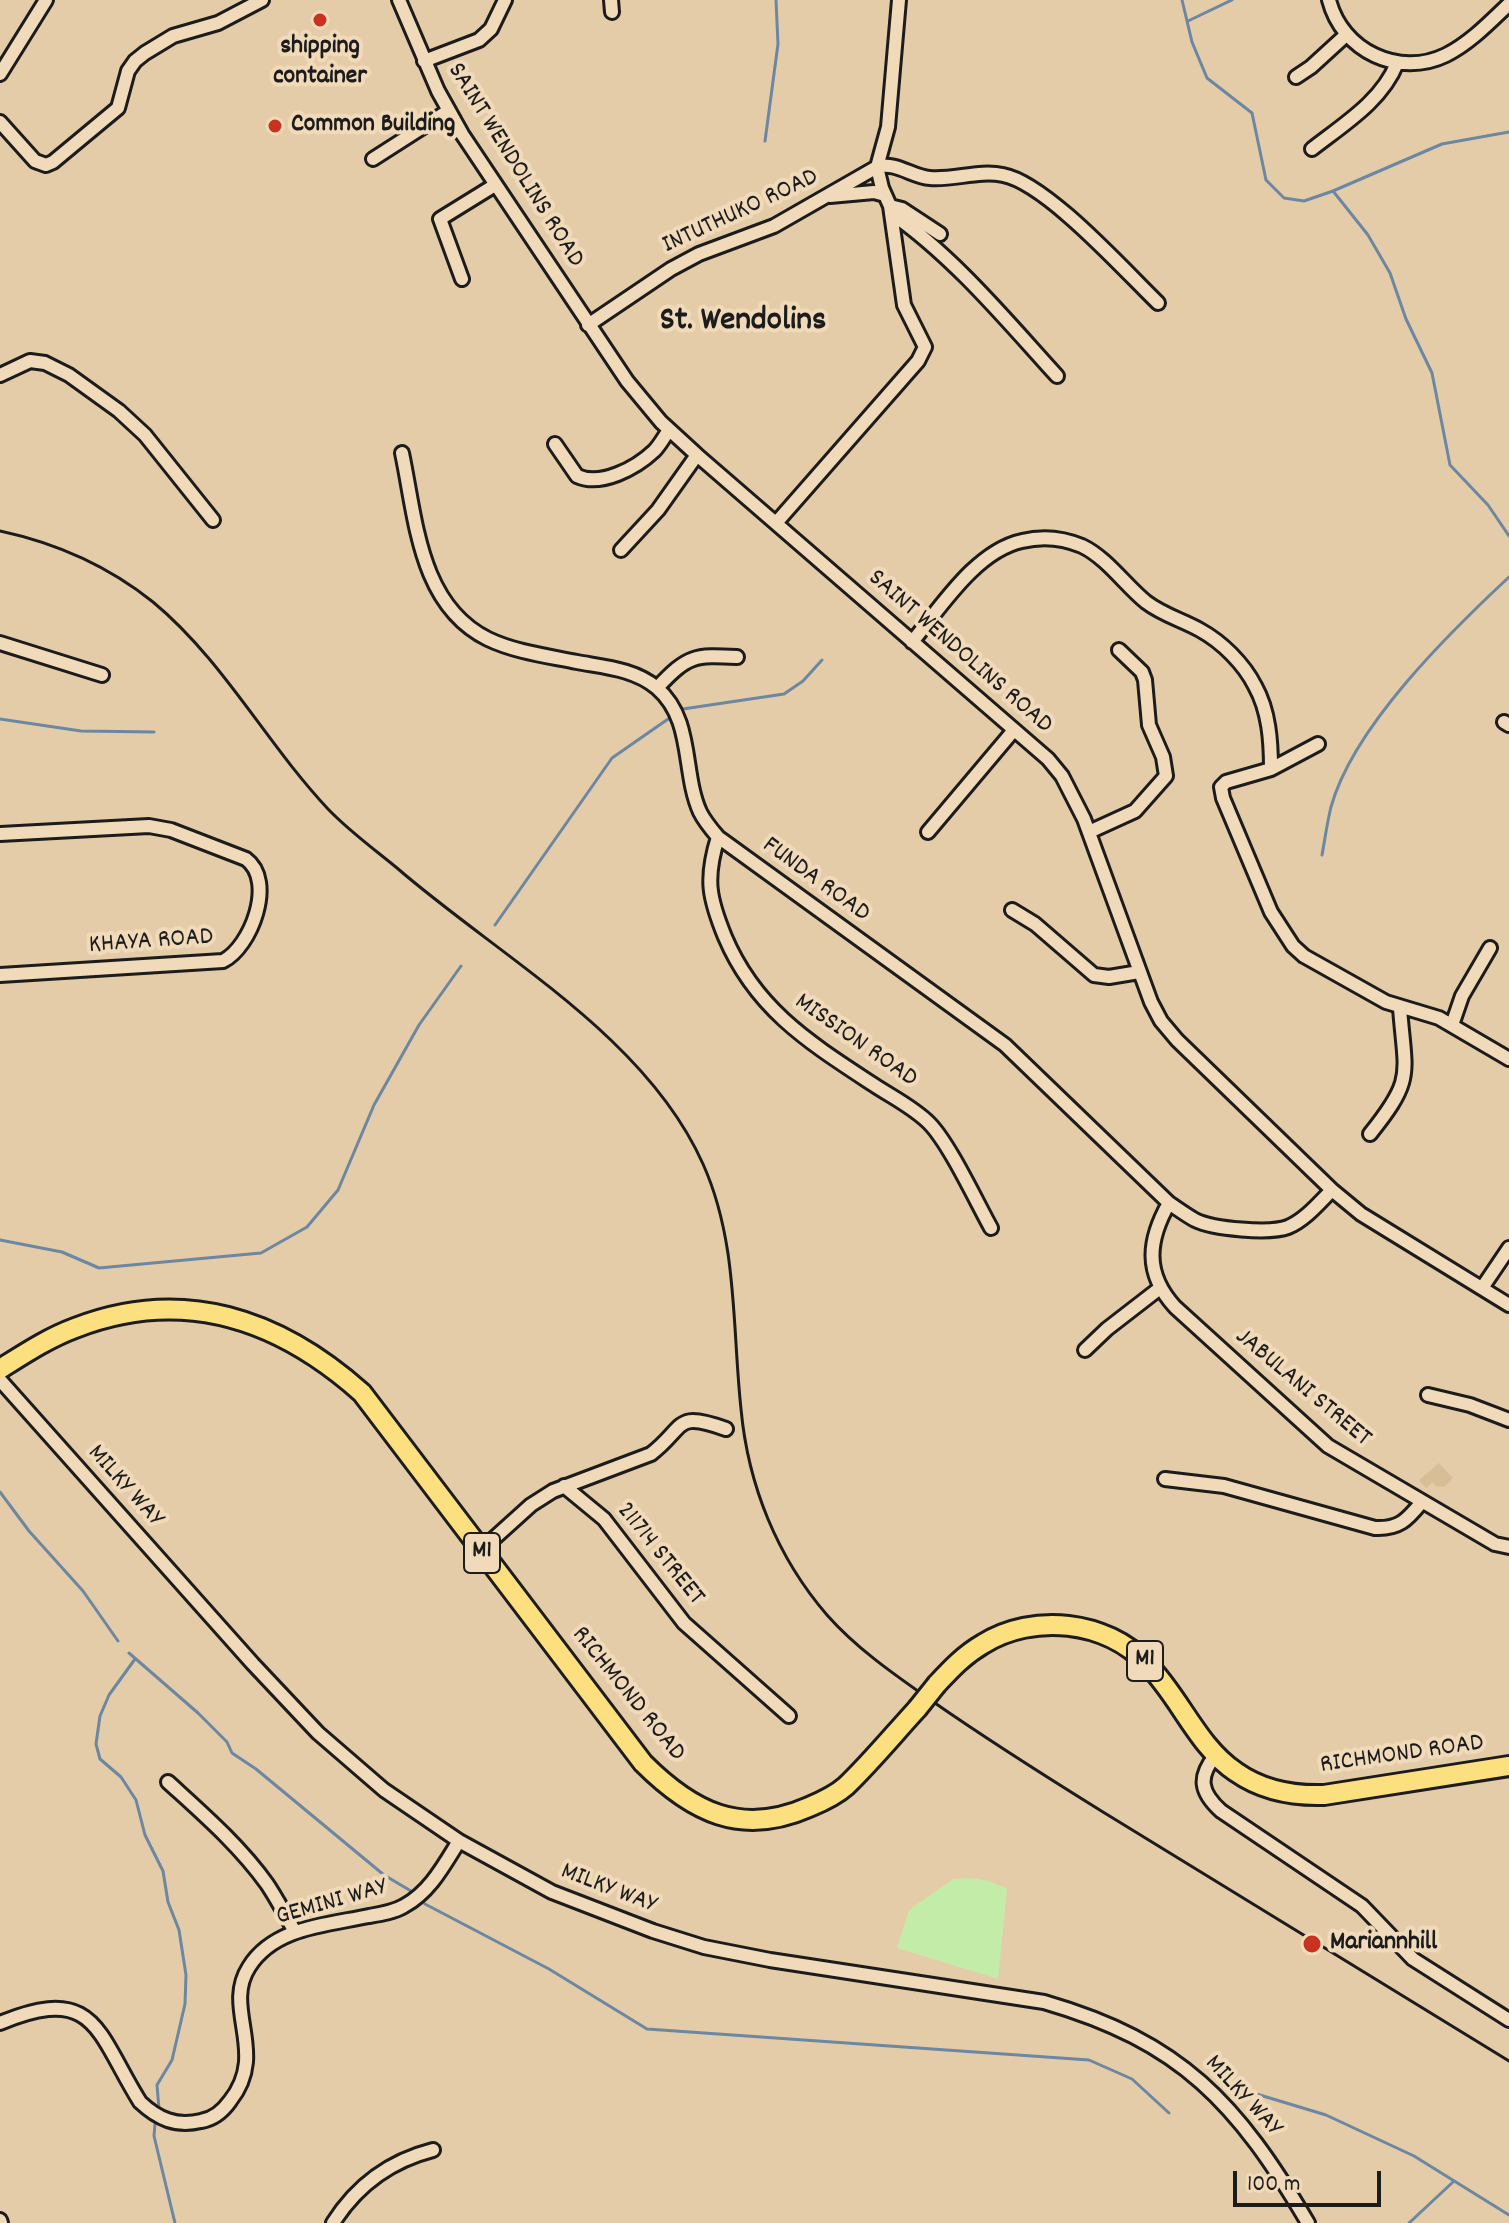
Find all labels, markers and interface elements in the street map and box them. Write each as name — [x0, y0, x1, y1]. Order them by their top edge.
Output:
marker: shipping container — [311, 11, 329, 29]
place label: shipping container — [273, 32, 367, 94]
street label: SAINT WENDOLINS ROAD — [439, 58, 589, 274]
place label: Common Building — [291, 110, 456, 142]
marker: Common Building — [266, 117, 284, 135]
street label: INTUTHUKO ROAD — [658, 163, 824, 263]
district label: St. Wendolins — [660, 303, 826, 343]
street label: SAINT WENDOLINS ROAD — [860, 564, 1058, 742]
street label: FUNDA ROAD — [755, 831, 875, 931]
street label: KHAYA ROAD — [88, 923, 214, 963]
street label: MISSION ROAD — [787, 988, 923, 1096]
street label: JABULANI STREET — [1227, 1323, 1377, 1455]
street label: MILKY WAY — [79, 1439, 169, 1535]
street label: 211714 STREET — [608, 1497, 710, 1613]
road number: M1 — [464, 1533, 500, 1573]
street label: RICHMOND ROAD — [563, 1621, 691, 1769]
road number: M1 — [1127, 1641, 1163, 1681]
street label: RICHMOND ROAD — [1318, 1729, 1486, 1783]
street label: MILKY WAY — [556, 1858, 660, 1922]
street label: GEMINI WAY — [273, 1873, 391, 1935]
place label: Mariannhill — [1330, 1928, 1437, 1960]
marker: Mariannhill — [1301, 1933, 1323, 1955]
street label: MILKY WAY — [1196, 2050, 1288, 2144]
scale bar — [1237, 2155, 1385, 2205]
text: 100 m — [1247, 2168, 1300, 2202]

